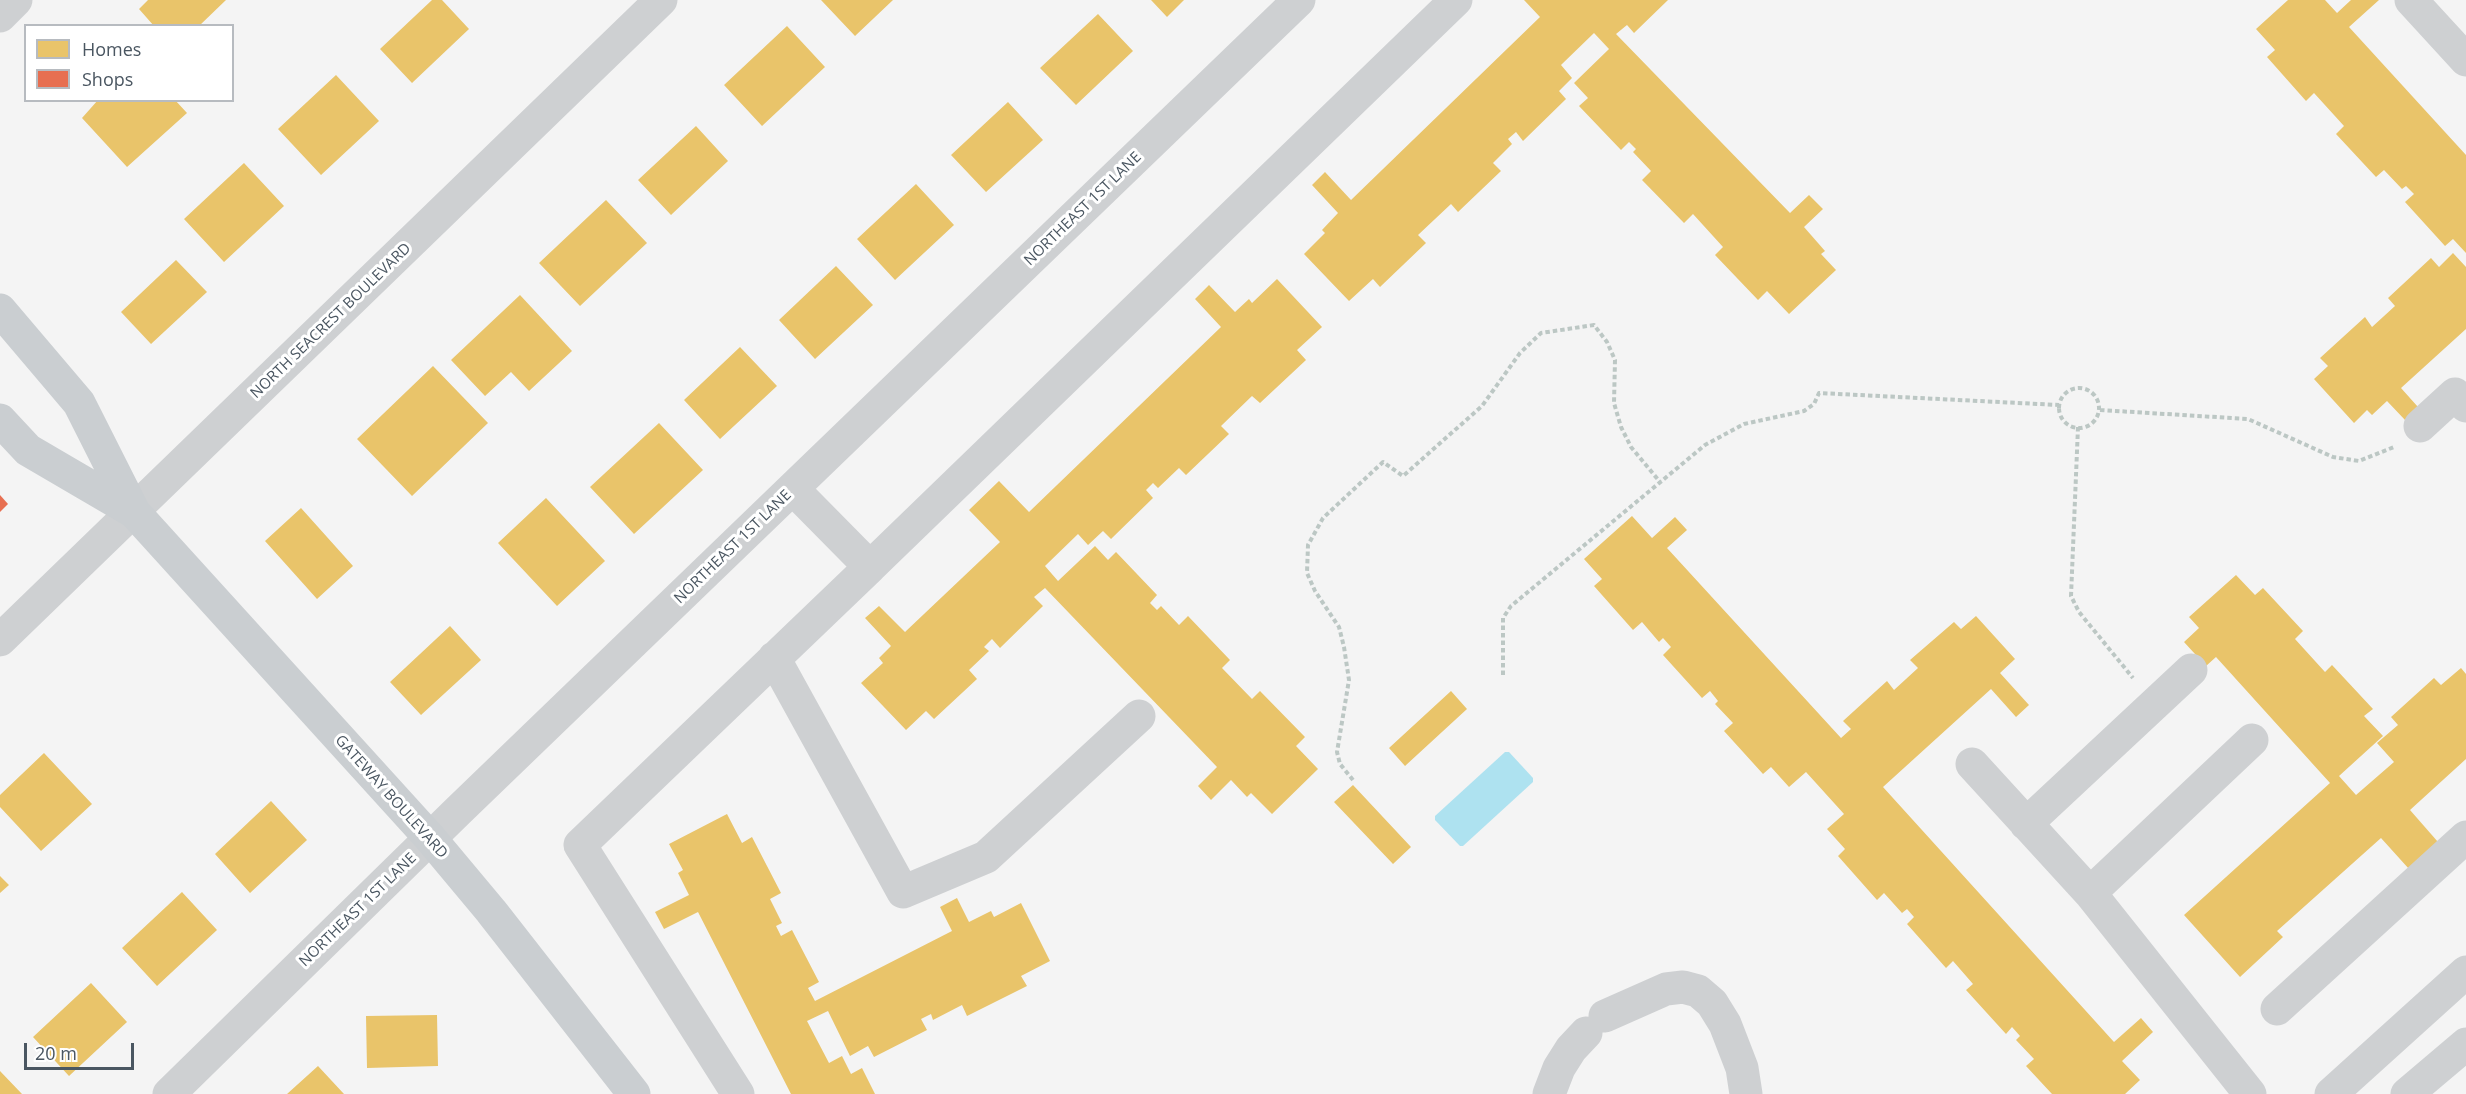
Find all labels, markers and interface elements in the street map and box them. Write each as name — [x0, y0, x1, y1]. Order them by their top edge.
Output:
legend — [24, 24, 234, 102]
text: Homes — [82, 37, 141, 61]
text: Shops — [82, 67, 133, 91]
street label: NORTHEAST 1ST LANE — [1021, 148, 1145, 270]
street label: NORTH SEACREST BOULEVARD — [247, 240, 415, 402]
street label: NORTHEAST 1ST LANE — [671, 486, 795, 608]
street label: GATEWAY BOULEVARD — [331, 732, 451, 862]
street label: NORTHEAST 1ST LANE — [296, 849, 420, 971]
scale bar — [27, 1031, 136, 1069]
text: 20 m — [35, 1041, 77, 1065]

